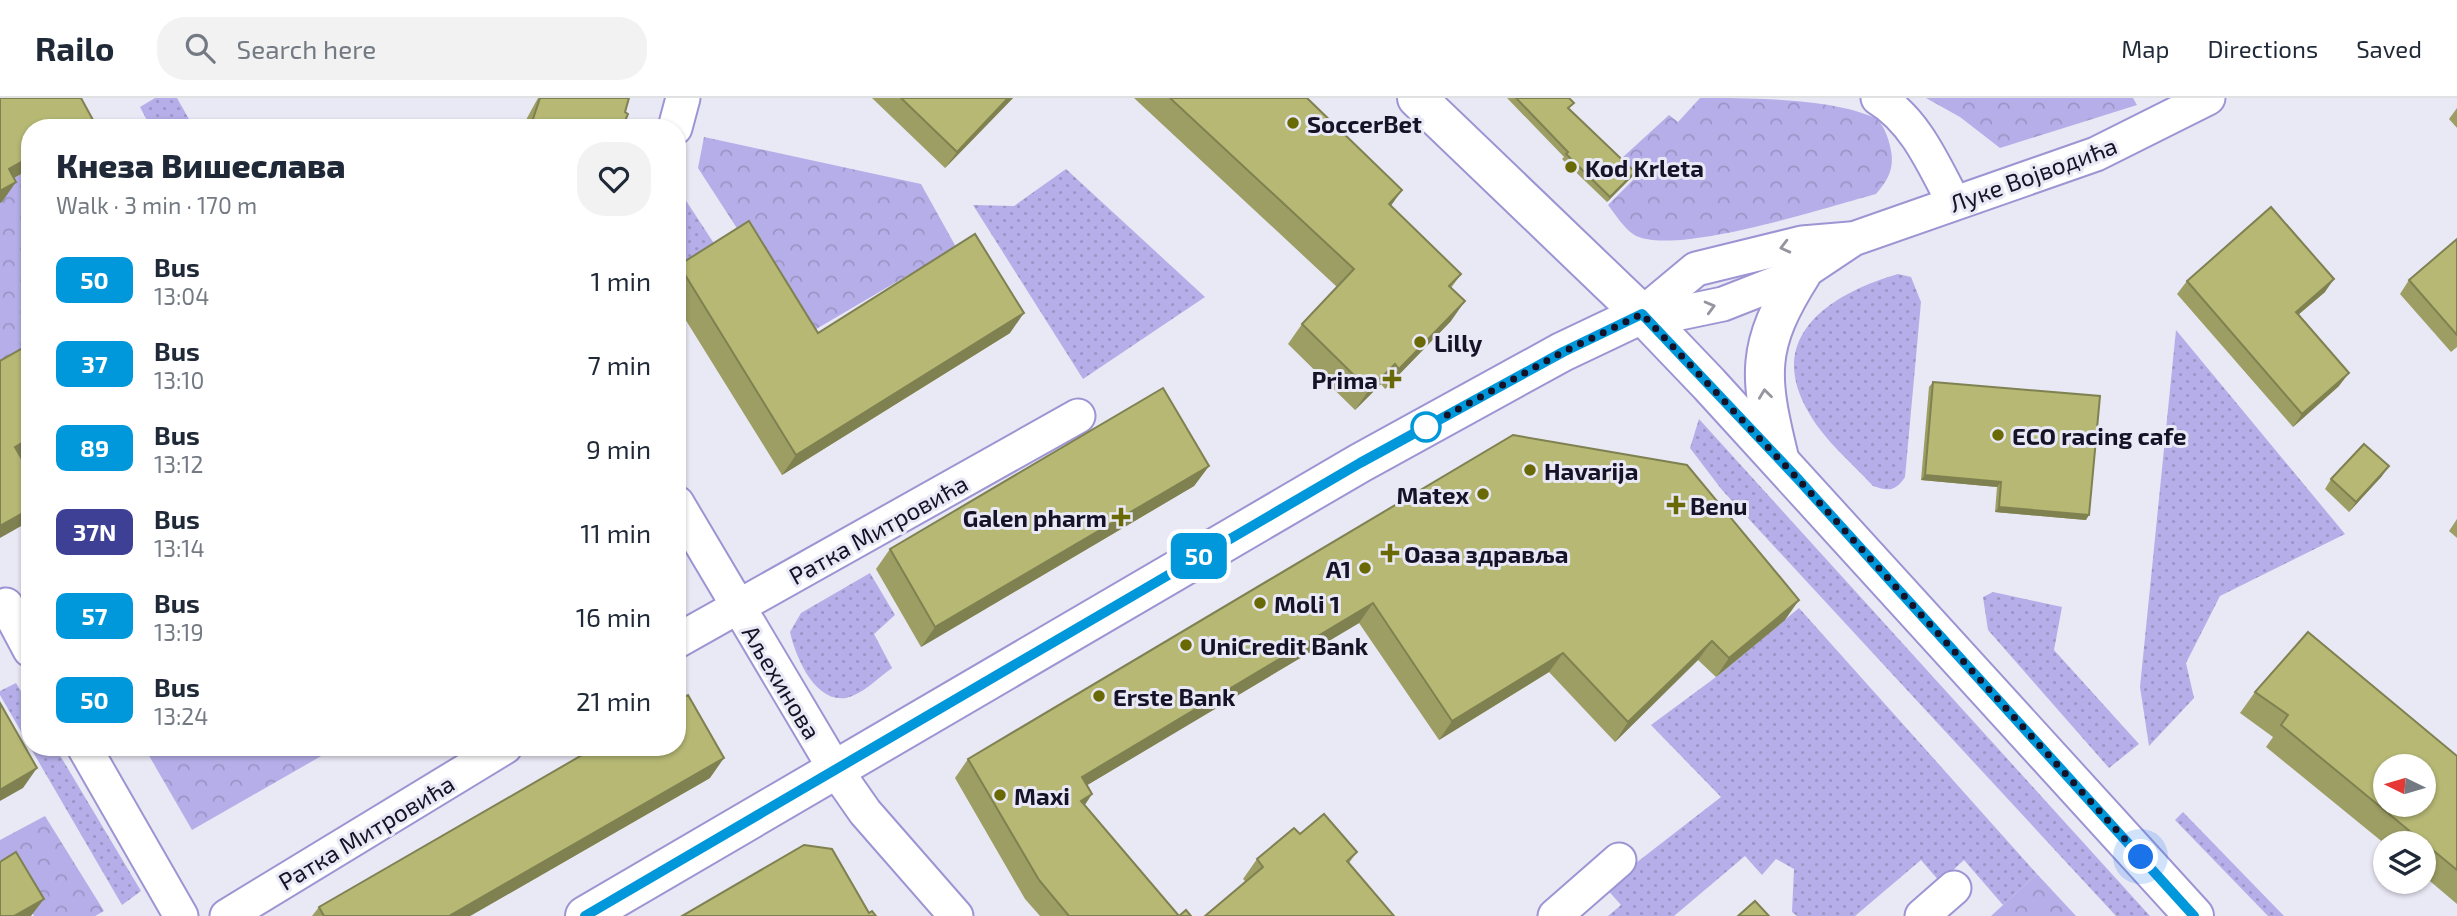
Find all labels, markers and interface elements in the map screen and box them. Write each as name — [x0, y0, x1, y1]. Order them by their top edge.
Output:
search box — [157, 17, 647, 80]
text: Railo — [35, 28, 115, 68]
icon: search — [181, 29, 219, 67]
text: Search here — [237, 33, 376, 64]
text: Map — [2121, 34, 2169, 63]
text: Directions — [2207, 34, 2318, 63]
text: Saved — [2356, 34, 2422, 63]
place label: SoccerBet — [1307, 109, 1422, 138]
marker: SoccerBet — [1285, 115, 1301, 131]
street label: Луке Војводића — [1945, 130, 2121, 219]
button: heart — [577, 142, 651, 216]
text: Кнеза Вишеслава — [56, 145, 346, 185]
place label: Kod Krleta — [1585, 153, 1704, 182]
marker: Kod Krleta — [1563, 159, 1579, 175]
text: Walk · 3 min · 170 m — [56, 191, 257, 219]
one-way arrow — [1779, 239, 1791, 253]
text: Bus — [154, 251, 200, 282]
text: 50 — [80, 265, 109, 294]
text: 1 min — [591, 265, 651, 296]
text: 13:04 — [154, 282, 209, 310]
one-way arrow — [1703, 301, 1715, 316]
place label: Lilly — [1434, 328, 1483, 357]
marker: Lilly — [1412, 334, 1428, 350]
text: Bus — [154, 335, 200, 366]
text: 37 — [81, 349, 108, 378]
text: 7 min — [588, 349, 651, 380]
place label: Prima — [1311, 365, 1378, 394]
text: 13:10 — [154, 366, 204, 394]
marker: Prima — [1384, 371, 1400, 387]
one-way arrow — [1757, 388, 1772, 399]
unlabelled marker — [1411, 412, 1441, 442]
text: Bus — [154, 419, 200, 450]
place label: ECO racing cafe — [2012, 421, 2187, 450]
marker: ECO racing cafe — [1990, 427, 2006, 443]
text: 89 — [80, 433, 109, 462]
text: 9 min — [586, 433, 651, 464]
text: 13:12 — [154, 450, 203, 478]
place label: Havarija — [1544, 456, 1638, 485]
marker: Havarija — [1522, 462, 1538, 478]
street label: Ратка Митровића — [784, 468, 972, 590]
place label: Matex — [1396, 480, 1469, 509]
marker: Matex — [1475, 486, 1491, 502]
place label: Benu — [1690, 491, 1748, 520]
marker: Benu — [1668, 497, 1684, 513]
text: Bus — [154, 503, 200, 534]
place label: Galen pharm — [963, 503, 1107, 532]
marker: Galen pharm — [1113, 509, 1129, 525]
text: 37N — [73, 517, 116, 546]
text: 11 min — [580, 517, 651, 548]
line badge: 50 — [1168, 533, 1230, 579]
text: 13:14 — [154, 534, 205, 562]
place label: Оаза здравља — [1404, 539, 1569, 568]
text: 50 — [1185, 541, 1213, 570]
marker: Оаза здравља — [1382, 545, 1398, 561]
place label: A1 — [1326, 554, 1351, 583]
marker: A1 — [1357, 560, 1373, 576]
text: Bus — [154, 587, 200, 618]
place label: Moli 1 — [1274, 589, 1340, 618]
marker: Moli 1 — [1252, 595, 1268, 611]
text: 57 — [82, 601, 107, 630]
text: 16 min — [576, 601, 651, 632]
text: 13:19 — [154, 618, 204, 646]
street label: Аљехинова — [737, 620, 827, 744]
place label: UniCredit Bank — [1200, 631, 1369, 660]
marker: UniCredit Bank — [1178, 637, 1194, 653]
text: Bus — [154, 671, 200, 702]
place label: Erste Bank — [1113, 682, 1236, 711]
text: 50 — [80, 685, 109, 714]
text: 21 min — [576, 685, 651, 716]
marker: Erste Bank — [1091, 688, 1107, 704]
text: 13:24 — [154, 702, 208, 730]
north arrow — [2373, 754, 2436, 817]
map controls — [2373, 754, 2436, 894]
street label: Ратка Митровића — [273, 768, 459, 896]
place label: Maxi — [1014, 781, 1070, 810]
marker: Maxi — [992, 787, 1008, 803]
button: layers — [2373, 831, 2436, 894]
your location — [2123, 839, 2158, 874]

